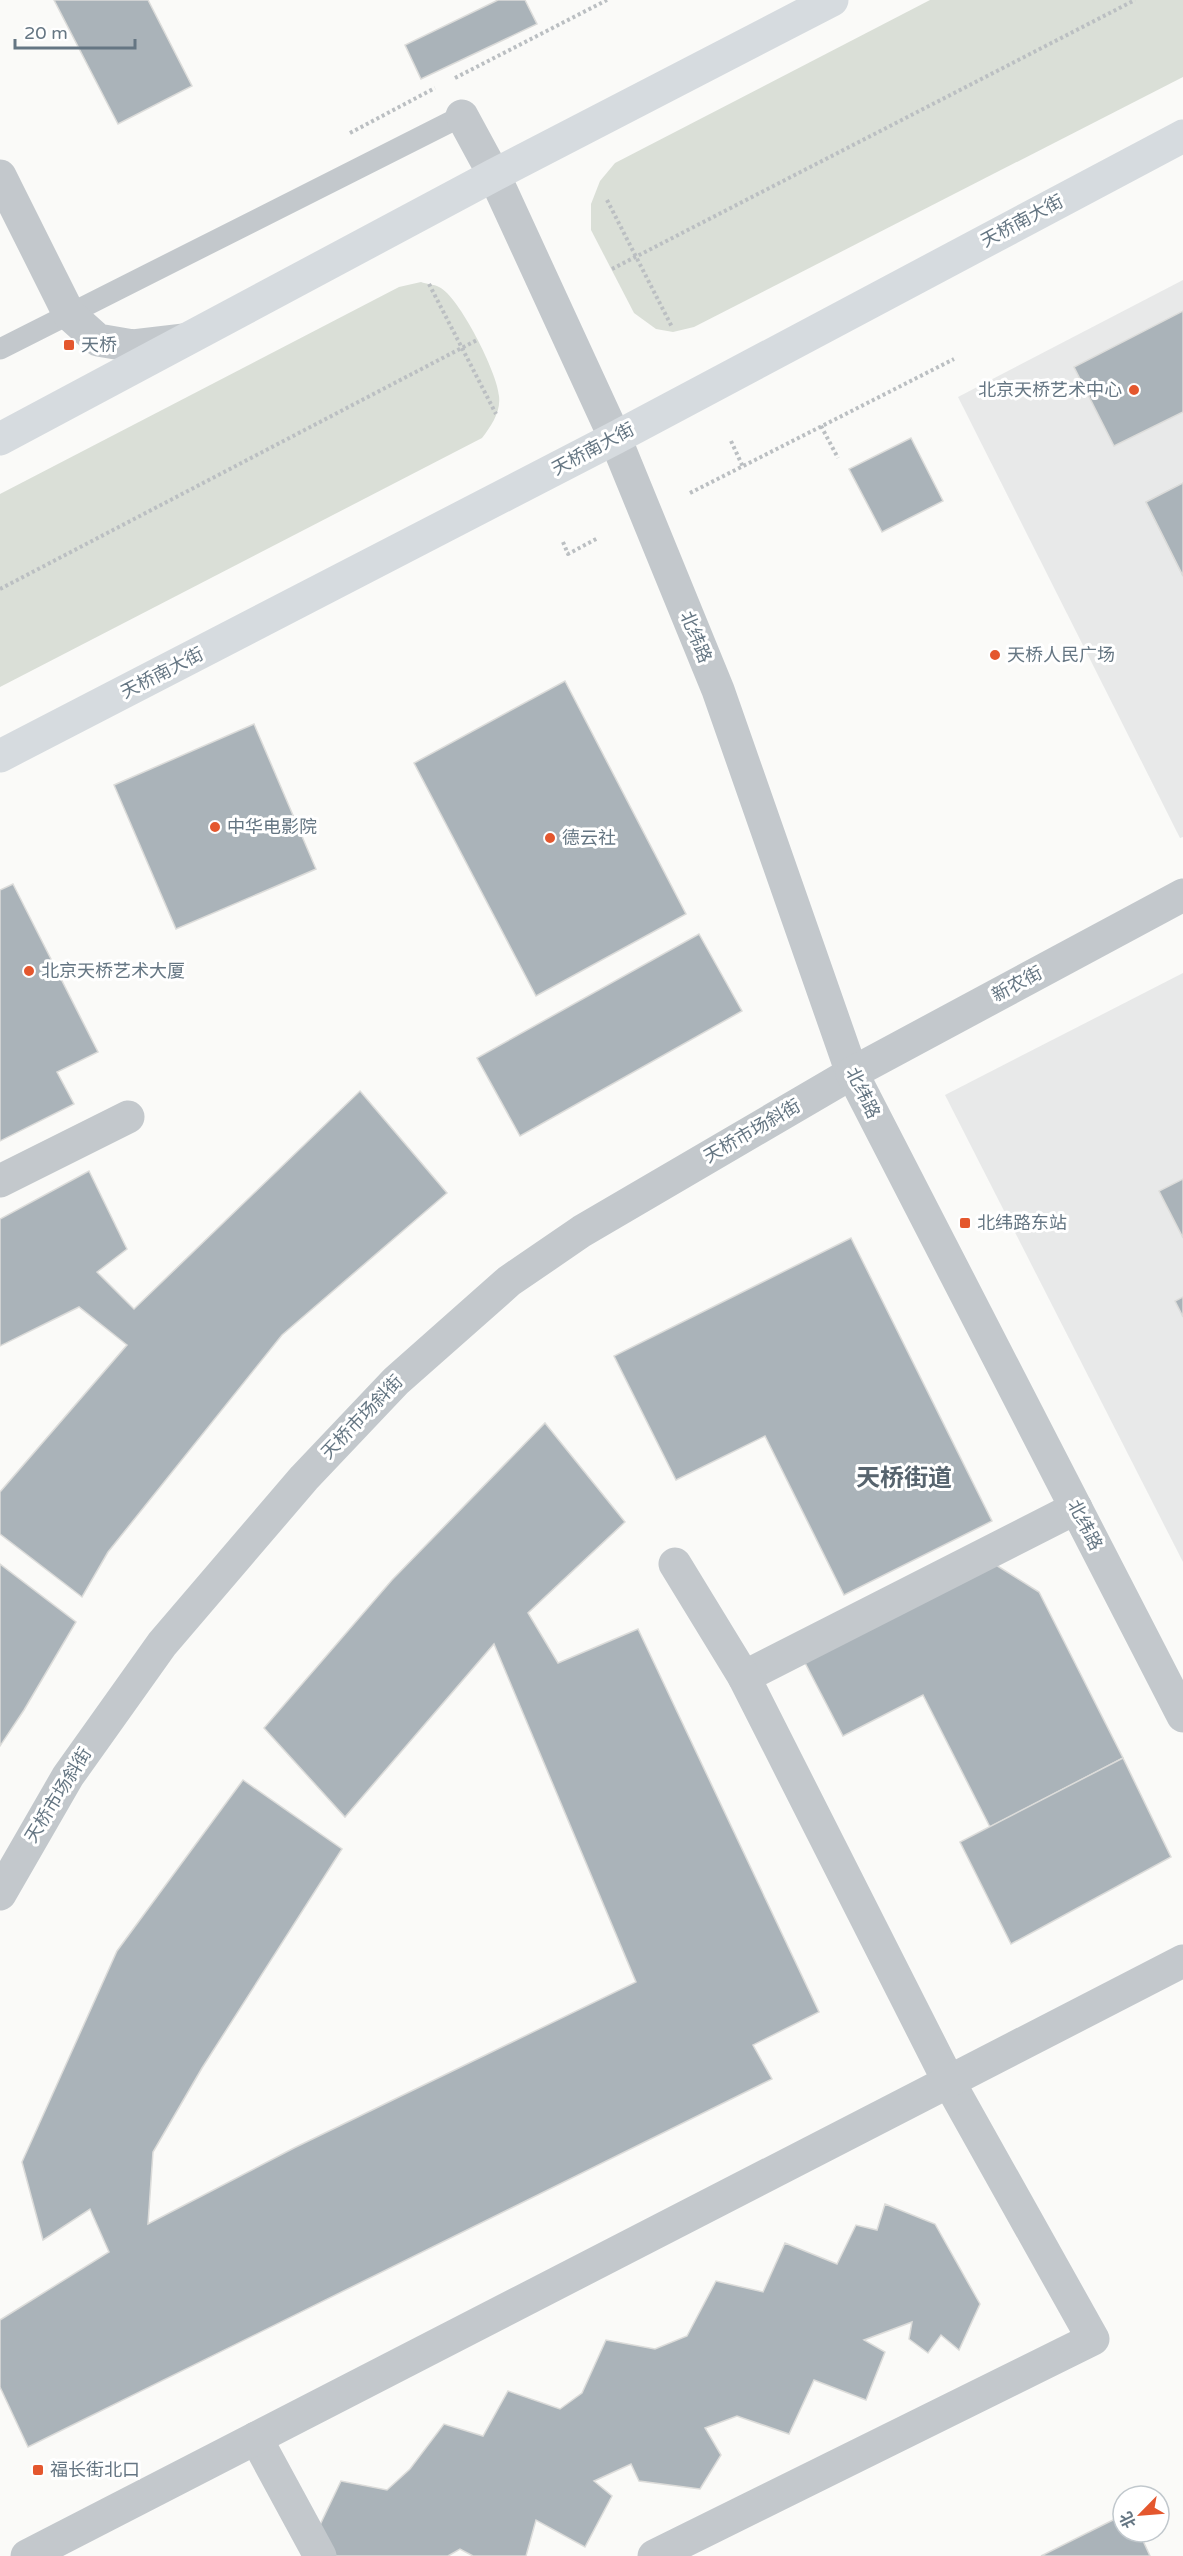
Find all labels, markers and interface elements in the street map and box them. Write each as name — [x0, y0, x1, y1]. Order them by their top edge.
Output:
scale bar — [15, 12, 135, 50]
text: 20 m — [24, 22, 68, 44]
street label: 天桥南大街 — [977, 190, 1067, 252]
place label: 天桥 — [81, 334, 117, 356]
marker: 天桥 — [62, 338, 76, 352]
place label: 北京天桥艺术中心 — [978, 379, 1122, 401]
marker: 北京天桥艺术中心 — [1127, 383, 1141, 397]
street label: 天桥南大街 — [548, 418, 638, 480]
street label: 北纬路 — [676, 608, 716, 666]
street label: 天桥南大街 — [117, 643, 207, 703]
place label: 天桥人民广场 — [1007, 644, 1115, 666]
marker: 天桥人民广场 — [988, 648, 1002, 662]
place label: 中华电影院 — [227, 816, 317, 838]
marker: 中华电影院 — [208, 820, 222, 834]
place label: 德云社 — [562, 827, 616, 849]
marker: 德云社 — [543, 831, 557, 845]
place label: 北京天桥艺术大厦 — [41, 960, 185, 982]
street label: 新农街 — [988, 962, 1046, 1006]
marker: 北京天桥艺术大厦 — [22, 964, 36, 978]
street label: 北纬路 — [841, 1064, 885, 1122]
street label: 天桥市场斜街 — [700, 1094, 804, 1168]
place label: 北纬路东站 — [977, 1212, 1067, 1234]
marker: 北纬路东站 — [958, 1216, 972, 1230]
street label: 天桥市场斜街 — [317, 1371, 407, 1463]
district label: 天桥街道 — [856, 1464, 952, 1493]
street label: 北纬路 — [1063, 1496, 1107, 1554]
street label: 天桥市场斜街 — [20, 1743, 96, 1847]
place label: 福长街北口 — [50, 2459, 140, 2481]
marker: 福长街北口 — [31, 2463, 45, 2477]
north arrow — [1111, 2484, 1171, 2544]
text: 北 — [1116, 2508, 1141, 2531]

